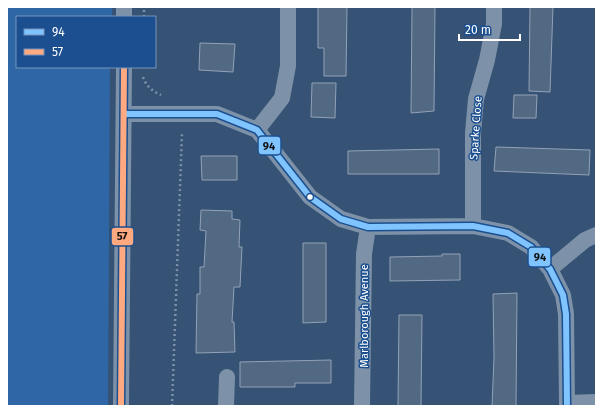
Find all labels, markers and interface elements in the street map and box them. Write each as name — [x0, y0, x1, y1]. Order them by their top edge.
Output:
legend — [16, 16, 156, 68]
scale bar — [459, 16, 520, 42]
text: 20 m — [465, 23, 491, 37]
text: 94 — [52, 25, 65, 39]
text: 57 — [52, 45, 63, 59]
street label: Sparke Close — [467, 96, 485, 160]
line badge: 94 — [258, 136, 281, 155]
text: 94 — [263, 140, 275, 153]
unlabelled marker — [305, 192, 315, 202]
line badge: 57 — [111, 227, 134, 246]
text: 57 — [117, 230, 127, 243]
line badge: 94 — [528, 247, 551, 267]
text: 94 — [534, 251, 546, 264]
street label: Marlborough Avenue — [358, 264, 371, 368]

